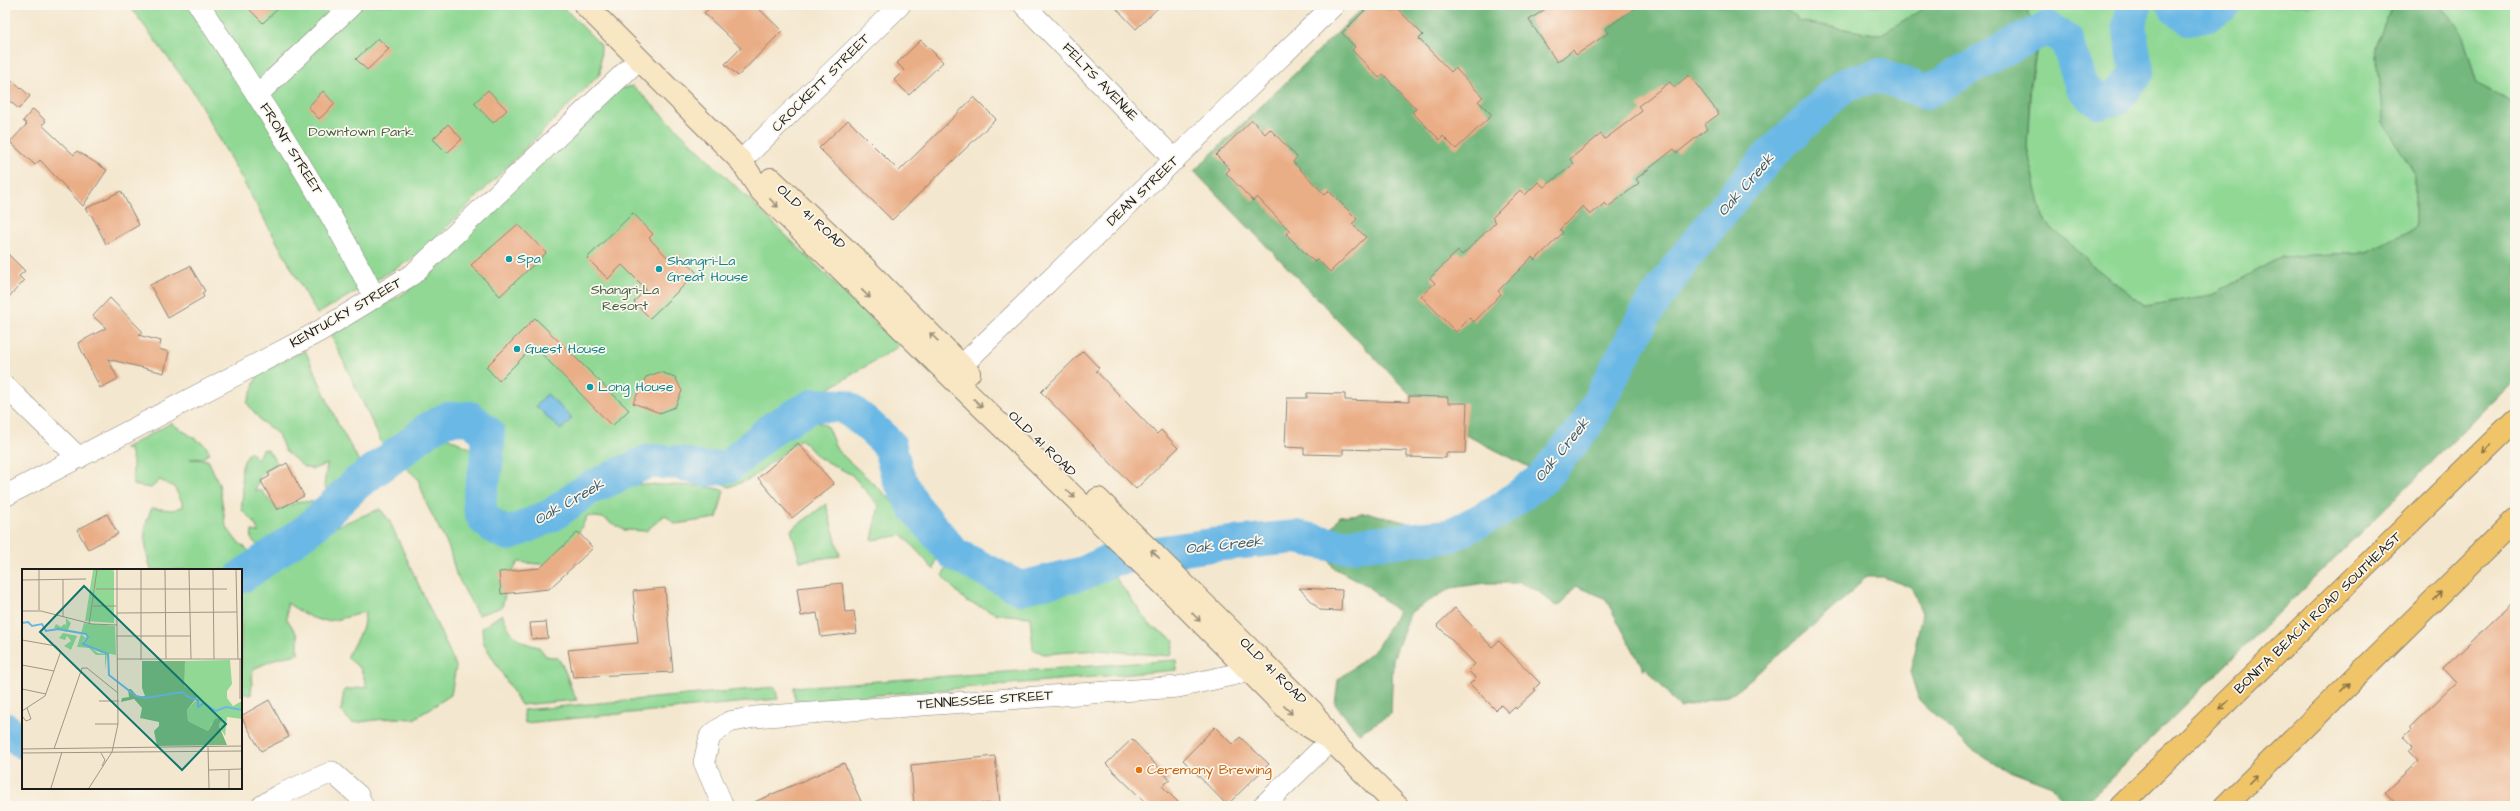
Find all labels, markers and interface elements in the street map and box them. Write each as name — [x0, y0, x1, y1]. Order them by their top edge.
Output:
street label: CROCKETT STREET — [767, 29, 875, 137]
street label: FELTS AVENUE — [1057, 38, 1143, 126]
street label: FRONT STREET — [255, 99, 327, 199]
park label: Downtown Park — [308, 122, 414, 142]
water label: Oak Creek — [1713, 148, 1780, 221]
street label: DEAN STREET — [1102, 151, 1184, 231]
street label: OLD 41 ROAD — [772, 180, 850, 254]
one-way arrow — [769, 198, 778, 208]
place label: Spa — [517, 249, 541, 269]
place label: Shangri-La Great House — [667, 251, 749, 287]
marker: Spa — [504, 254, 514, 264]
marker: Shangri-La Great House — [654, 264, 664, 274]
street label: KENTUCKY STREET — [286, 273, 406, 353]
park label: Shangri-La Resort — [591, 280, 659, 316]
one-way arrow — [861, 289, 871, 299]
one-way arrow — [929, 332, 938, 342]
place label: Guest House — [525, 339, 606, 359]
marker: Guest House — [512, 344, 522, 354]
place label: Long House — [598, 377, 674, 397]
marker: Long House — [585, 382, 595, 392]
one-way arrow — [973, 398, 983, 408]
street label: OLD 41 ROAD — [1003, 406, 1081, 482]
water label: Oak Creek — [1530, 413, 1595, 487]
one-way arrow — [2482, 443, 2492, 453]
water label: Oak Creek — [530, 473, 608, 530]
one-way arrow — [1066, 489, 1076, 499]
street label: BONITA BEACH ROAD SOUTHEAST — [2230, 527, 2406, 699]
water label: Oak Creek — [1184, 530, 1264, 559]
one-way arrow — [1150, 549, 1160, 559]
inset map — [22, 569, 242, 789]
one-way arrow — [2433, 591, 2443, 601]
one-way arrow — [1192, 612, 1201, 622]
street label: OLD 41 ROAD — [1235, 633, 1311, 709]
one-way arrow — [2340, 682, 2350, 692]
street label: TENNESSEE STREET — [916, 685, 1054, 715]
one-way arrow — [2219, 700, 2229, 710]
one-way arrow — [1283, 705, 1293, 715]
place label: Ceremony Brewing — [1147, 760, 1272, 780]
marker: Ceremony Brewing — [1134, 765, 1144, 775]
one-way arrow — [2248, 774, 2258, 784]

